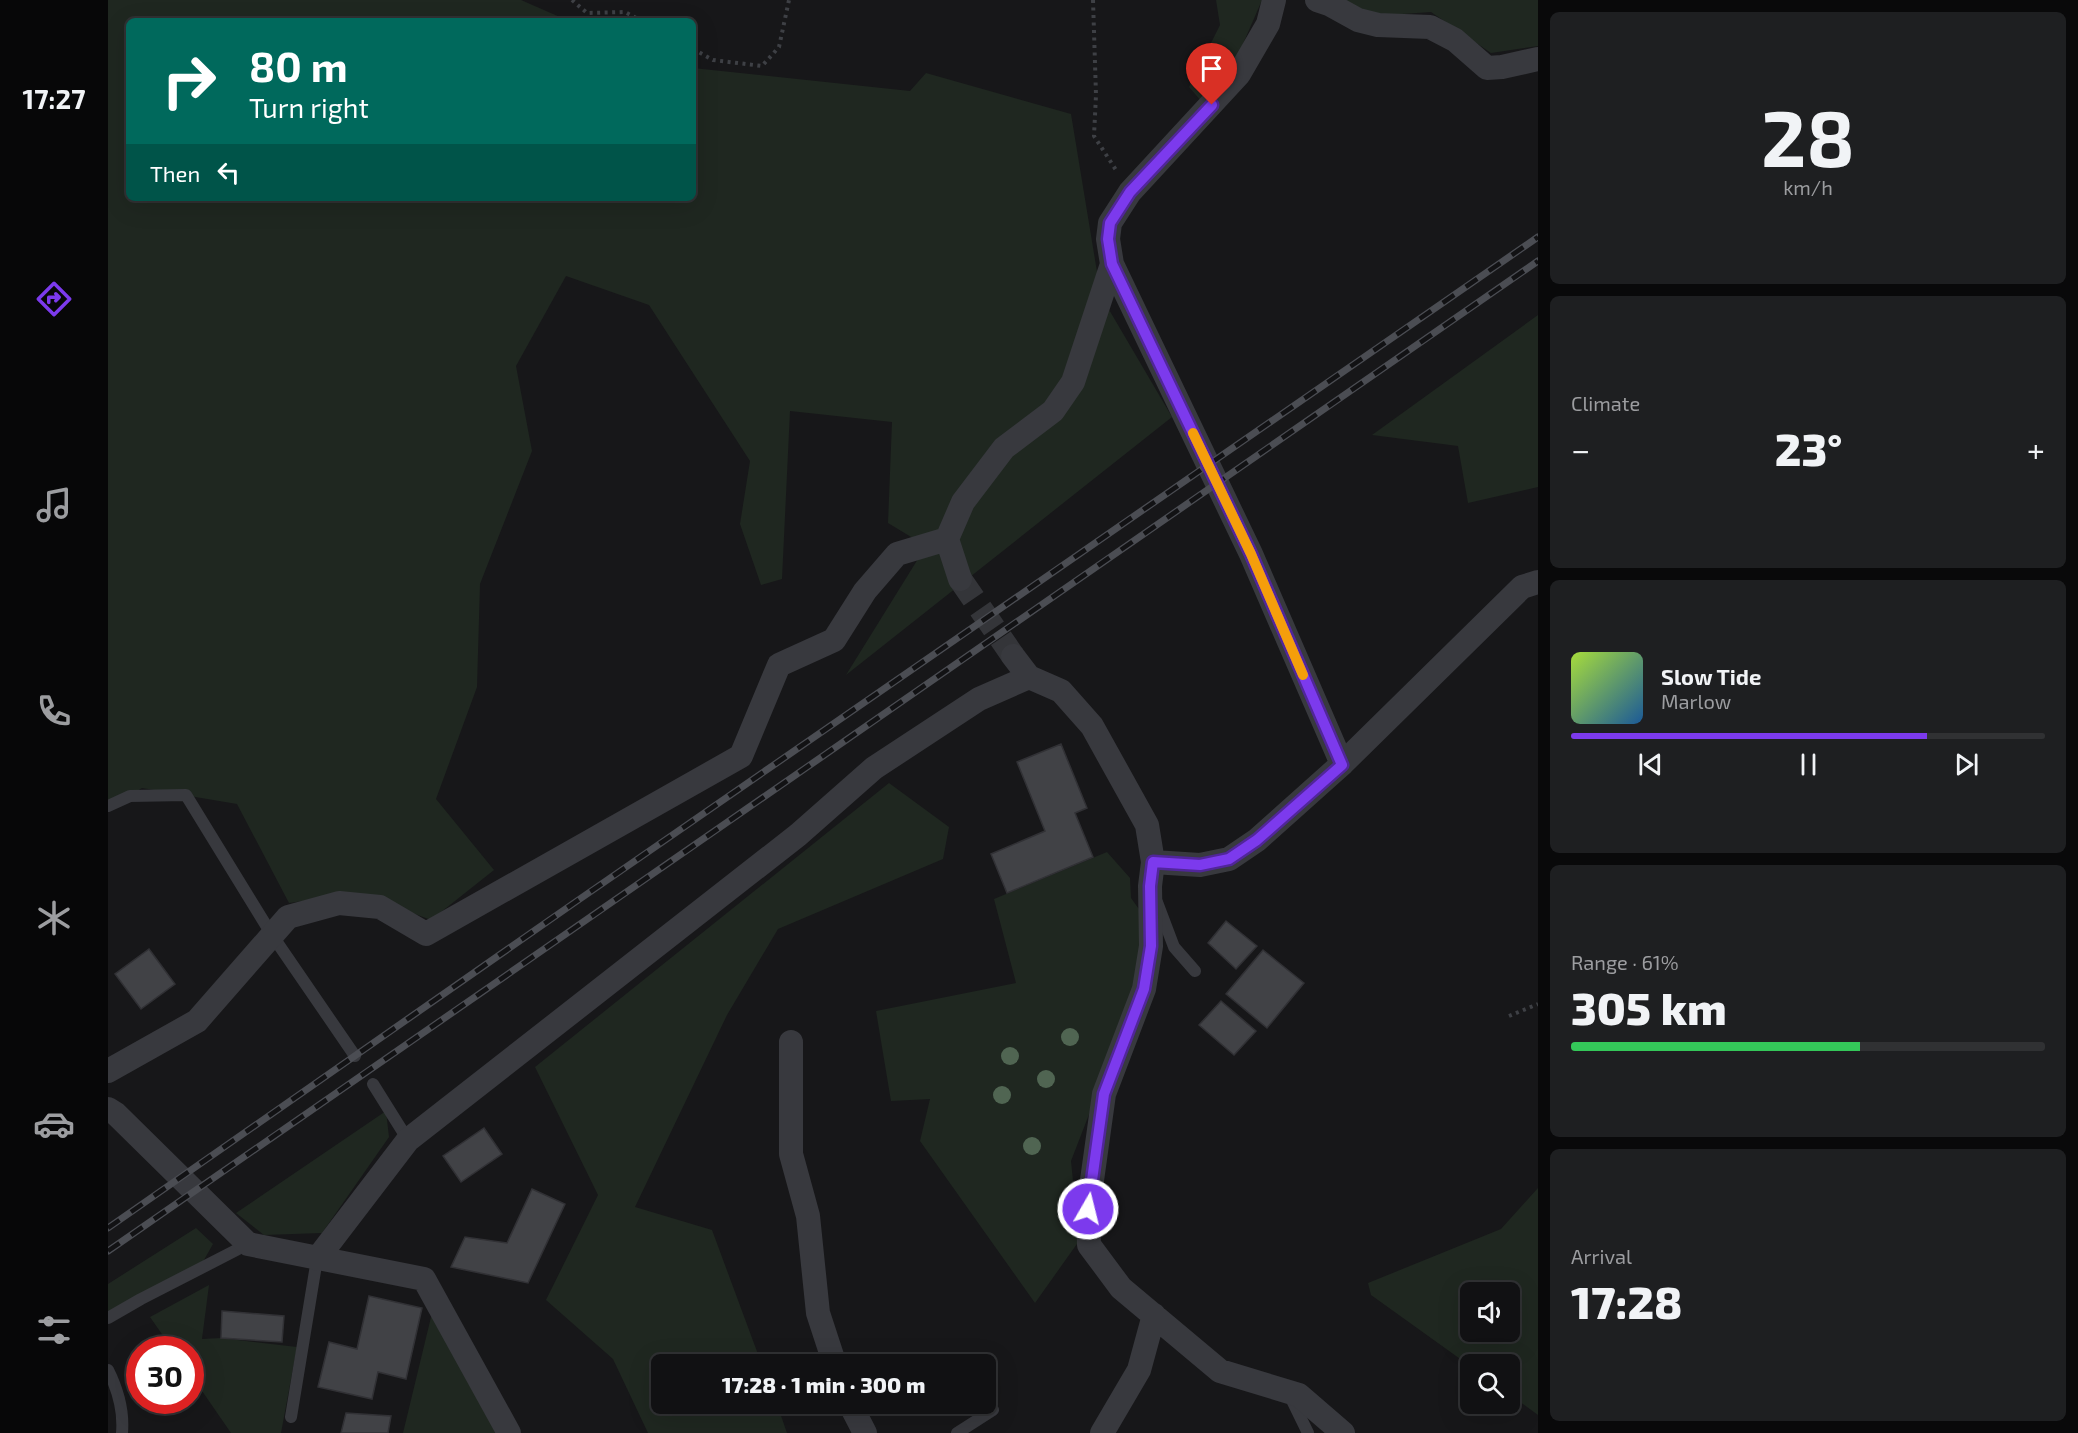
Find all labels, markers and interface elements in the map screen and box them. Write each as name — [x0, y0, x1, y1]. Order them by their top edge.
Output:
text: 80 m — [249, 40, 348, 90]
icon: right — [150, 42, 228, 120]
pin — [1186, 43, 1237, 105]
icon: arrive — [1195, 52, 1228, 85]
text: 17:27 — [23, 82, 85, 114]
text: 28 — [1761, 89, 1855, 183]
text: Turn right — [249, 91, 369, 123]
icon: left — [212, 156, 245, 189]
text: Then — [150, 160, 200, 186]
text: km/h — [1783, 175, 1833, 199]
icon: directions — [33, 278, 75, 320]
text: Climate — [1571, 391, 1640, 415]
text: 23° — [1775, 421, 1842, 475]
text: − — [1571, 429, 1590, 469]
text: + — [2027, 429, 2045, 469]
icon: music — [33, 484, 75, 526]
text: Slow Tide — [1661, 663, 1761, 689]
text: Marlow — [1661, 689, 1731, 713]
icon: phone — [33, 690, 75, 732]
icon: previous — [1634, 748, 1667, 781]
icon: pause — [1792, 748, 1825, 781]
icon: next — [1950, 748, 1983, 781]
icon: climate — [33, 897, 75, 939]
text: Range · 61% — [1571, 950, 1679, 974]
text: 305 km — [1571, 980, 1727, 1034]
icon: car — [33, 1103, 75, 1145]
position arrow — [1056, 1177, 1120, 1241]
text: Arrival — [1571, 1244, 1632, 1268]
text: 17:28 — [1571, 1274, 1683, 1328]
map controls — [1460, 1282, 1520, 1414]
button: sound — [1460, 1282, 1520, 1342]
icon: filters — [33, 1309, 75, 1351]
speed limit sign: 30 — [126, 1336, 204, 1414]
button: search — [1460, 1354, 1520, 1414]
text: 17:28 · 1 min · 300 m — [722, 1371, 925, 1397]

